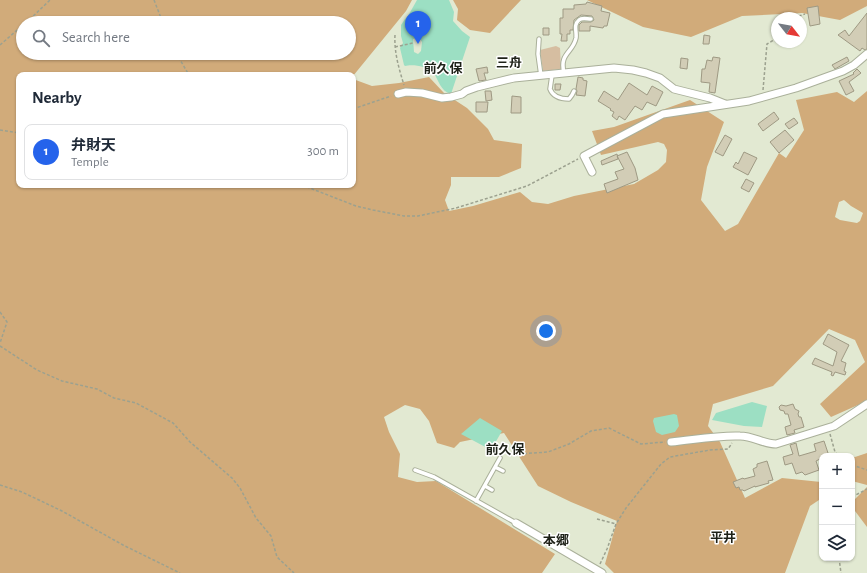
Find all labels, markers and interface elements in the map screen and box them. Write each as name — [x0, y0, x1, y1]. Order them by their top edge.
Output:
pin: 1 — [405, 11, 431, 44]
north arrow — [771, 12, 807, 48]
search box — [16, 16, 356, 60]
icon: search — [30, 27, 52, 49]
text: Search here — [62, 30, 130, 45]
district label: 三舟 — [496, 55, 522, 70]
district label: 前久保 — [423, 61, 463, 76]
text: Nearby — [32, 89, 82, 106]
text: 弁財天 — [71, 138, 116, 153]
text: 1 — [44, 145, 48, 158]
text: 300 m — [307, 145, 339, 158]
text: Temple — [71, 156, 109, 169]
your location — [536, 321, 556, 341]
district label: 前久保 — [485, 442, 525, 457]
map controls — [819, 453, 855, 561]
button: + — [819, 453, 855, 489]
button: − — [819, 489, 855, 525]
button: layers — [819, 525, 855, 561]
district label: 平井 — [710, 530, 736, 545]
district label: 本郷 — [543, 533, 569, 548]

